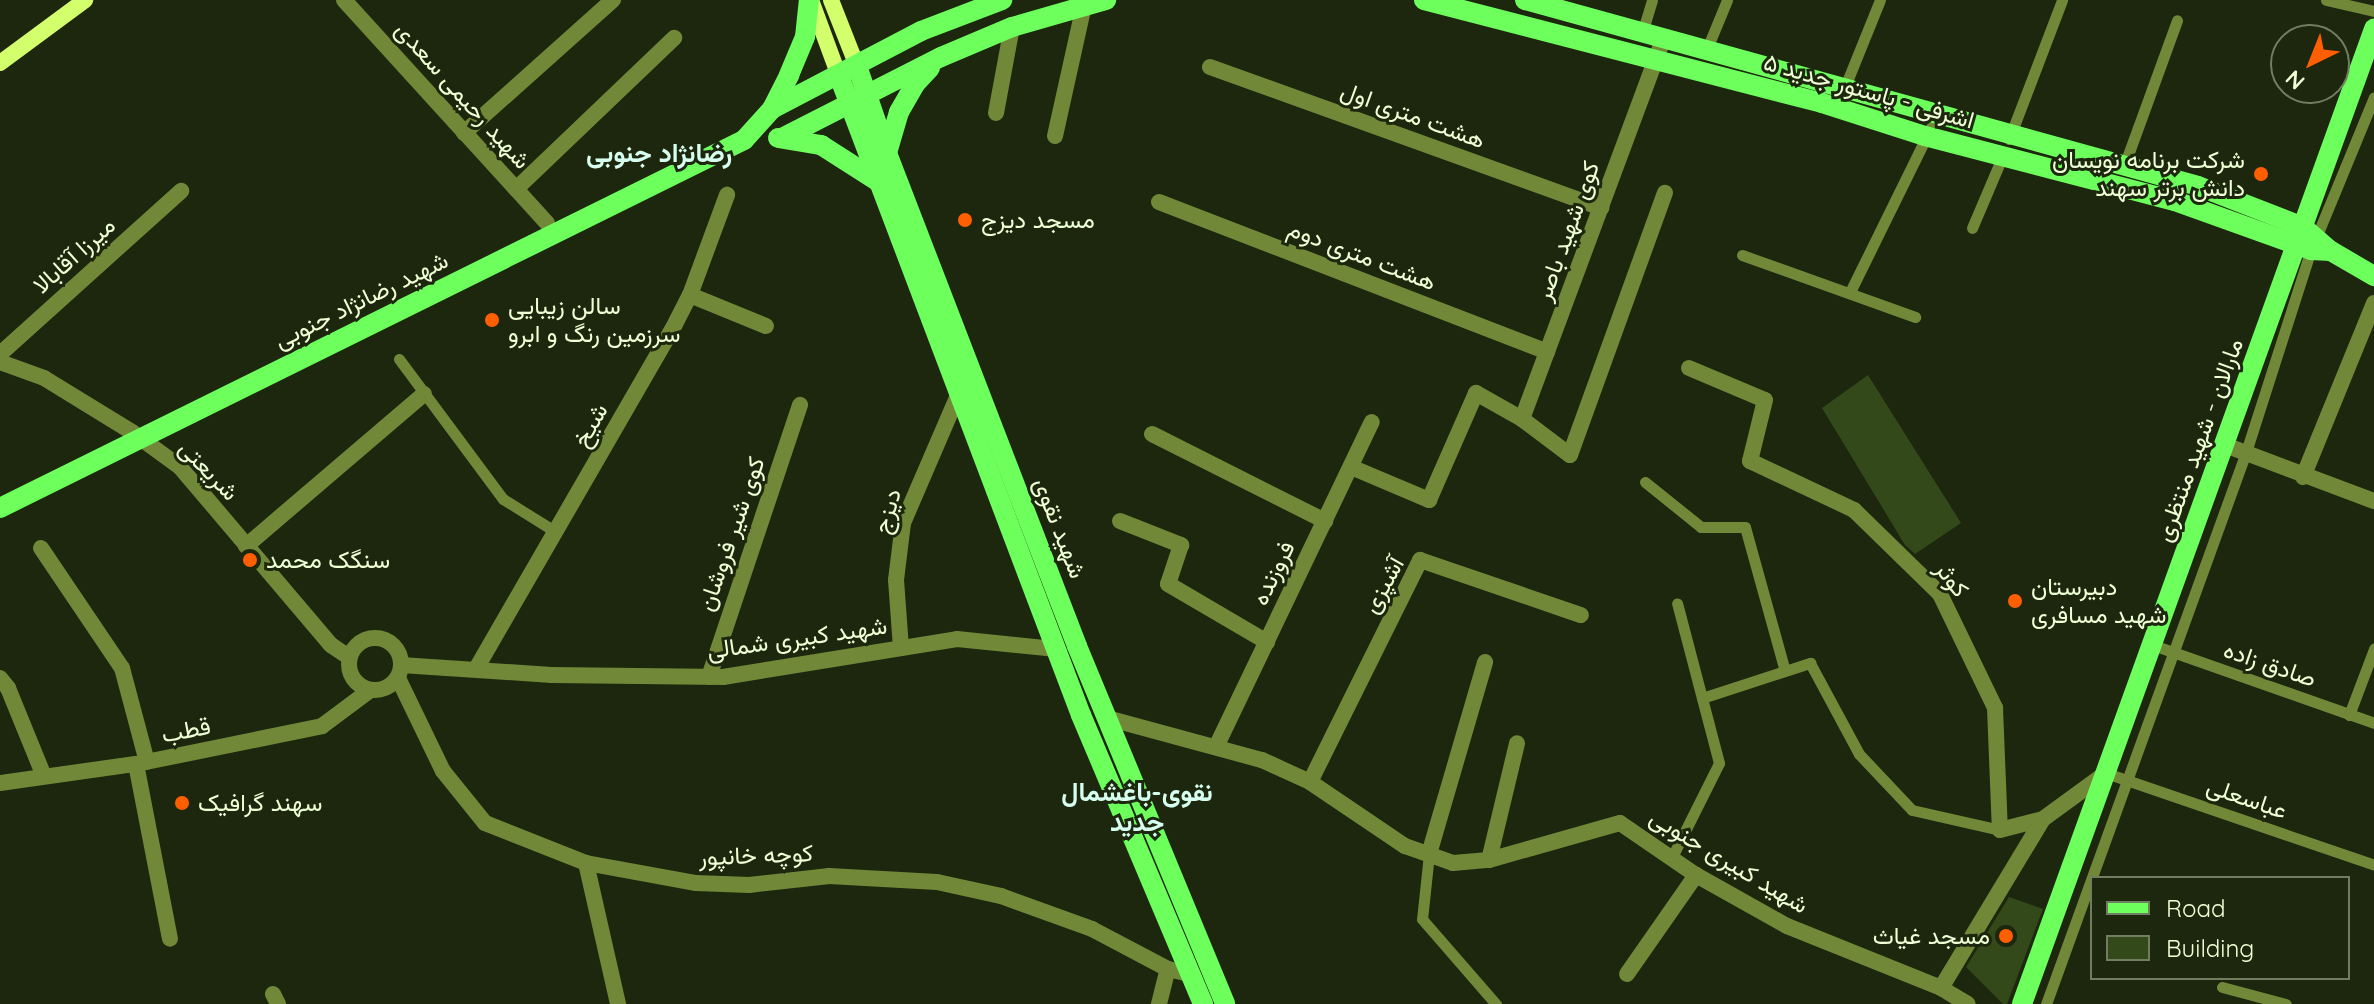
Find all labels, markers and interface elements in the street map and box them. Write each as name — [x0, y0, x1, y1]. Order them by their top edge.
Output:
street label: شهید رحیمی سعدی — [389, 15, 537, 175]
north arrow — [2270, 24, 2350, 104]
street label: اشرفی - پاستور جدید ۵ — [1760, 47, 1978, 135]
text: N — [2280, 64, 2310, 96]
street label: هشت متری اول — [1337, 76, 1489, 154]
district label: رضانژاد جنوبی — [586, 137, 732, 169]
place label: شرکت برنامه نویسان دانش برتر سهند — [2052, 146, 2245, 202]
street label: کوی شهید باصر — [1528, 157, 1606, 305]
marker: شرکت برنامه نویسان دانش برتر سهند — [2252, 165, 2270, 183]
place label: مسجد دیزج — [981, 206, 1095, 234]
street label: میرزا آقابالا — [27, 211, 121, 299]
marker: مسجد دیزج — [956, 211, 974, 229]
street label: هشت متری دوم — [1284, 214, 1440, 296]
street label: شهید رضانژاد جنوبی — [269, 245, 453, 355]
place label: سالن زیبایی سرزمین رنگ و ابرو — [508, 292, 680, 348]
marker: سالن زیبایی سرزمین رنگ و ابرو — [483, 311, 501, 329]
street label: مارالان - شهید منتظری — [2149, 334, 2249, 546]
street label: شیخ — [566, 398, 614, 452]
street label: شریعتی — [173, 434, 245, 506]
street label: کوی شیر فروشان — [691, 453, 771, 615]
street label: شهید نقوی — [1028, 474, 1092, 582]
street label: دیزج — [867, 485, 907, 537]
street label: فروزنده — [1245, 536, 1301, 610]
place label: سنگک محمد — [266, 546, 390, 574]
marker: سنگک محمد — [241, 551, 259, 569]
street label: آشپزی — [1356, 552, 1410, 618]
street label: کوثر — [1929, 555, 1975, 603]
place label: دبیرستان شهید مسافری — [2031, 573, 2166, 629]
marker: دبیرستان شهید مسافری — [2006, 592, 2024, 610]
street label: شهید کبیری شمالی — [705, 611, 889, 665]
street label: صادق زاده — [2220, 635, 2320, 693]
street label: قطب — [159, 711, 213, 749]
street label: عباسعلی — [2203, 771, 2291, 825]
district label: نقوی-باغشمال جدید — [1061, 776, 1213, 838]
place label: سهند گرافیک — [198, 789, 322, 817]
marker: سهند گرافیک — [173, 794, 191, 812]
street label: شهید کبیری جنوبی — [1644, 802, 1814, 920]
street label: کوچه خانپور — [698, 839, 814, 871]
legend — [2090, 876, 2350, 980]
text: Road — [2166, 893, 2226, 923]
place label: مسجد غیاث — [1873, 922, 1990, 950]
marker: مسجد غیاث — [1997, 927, 2015, 945]
text: Building — [2166, 933, 2254, 963]

